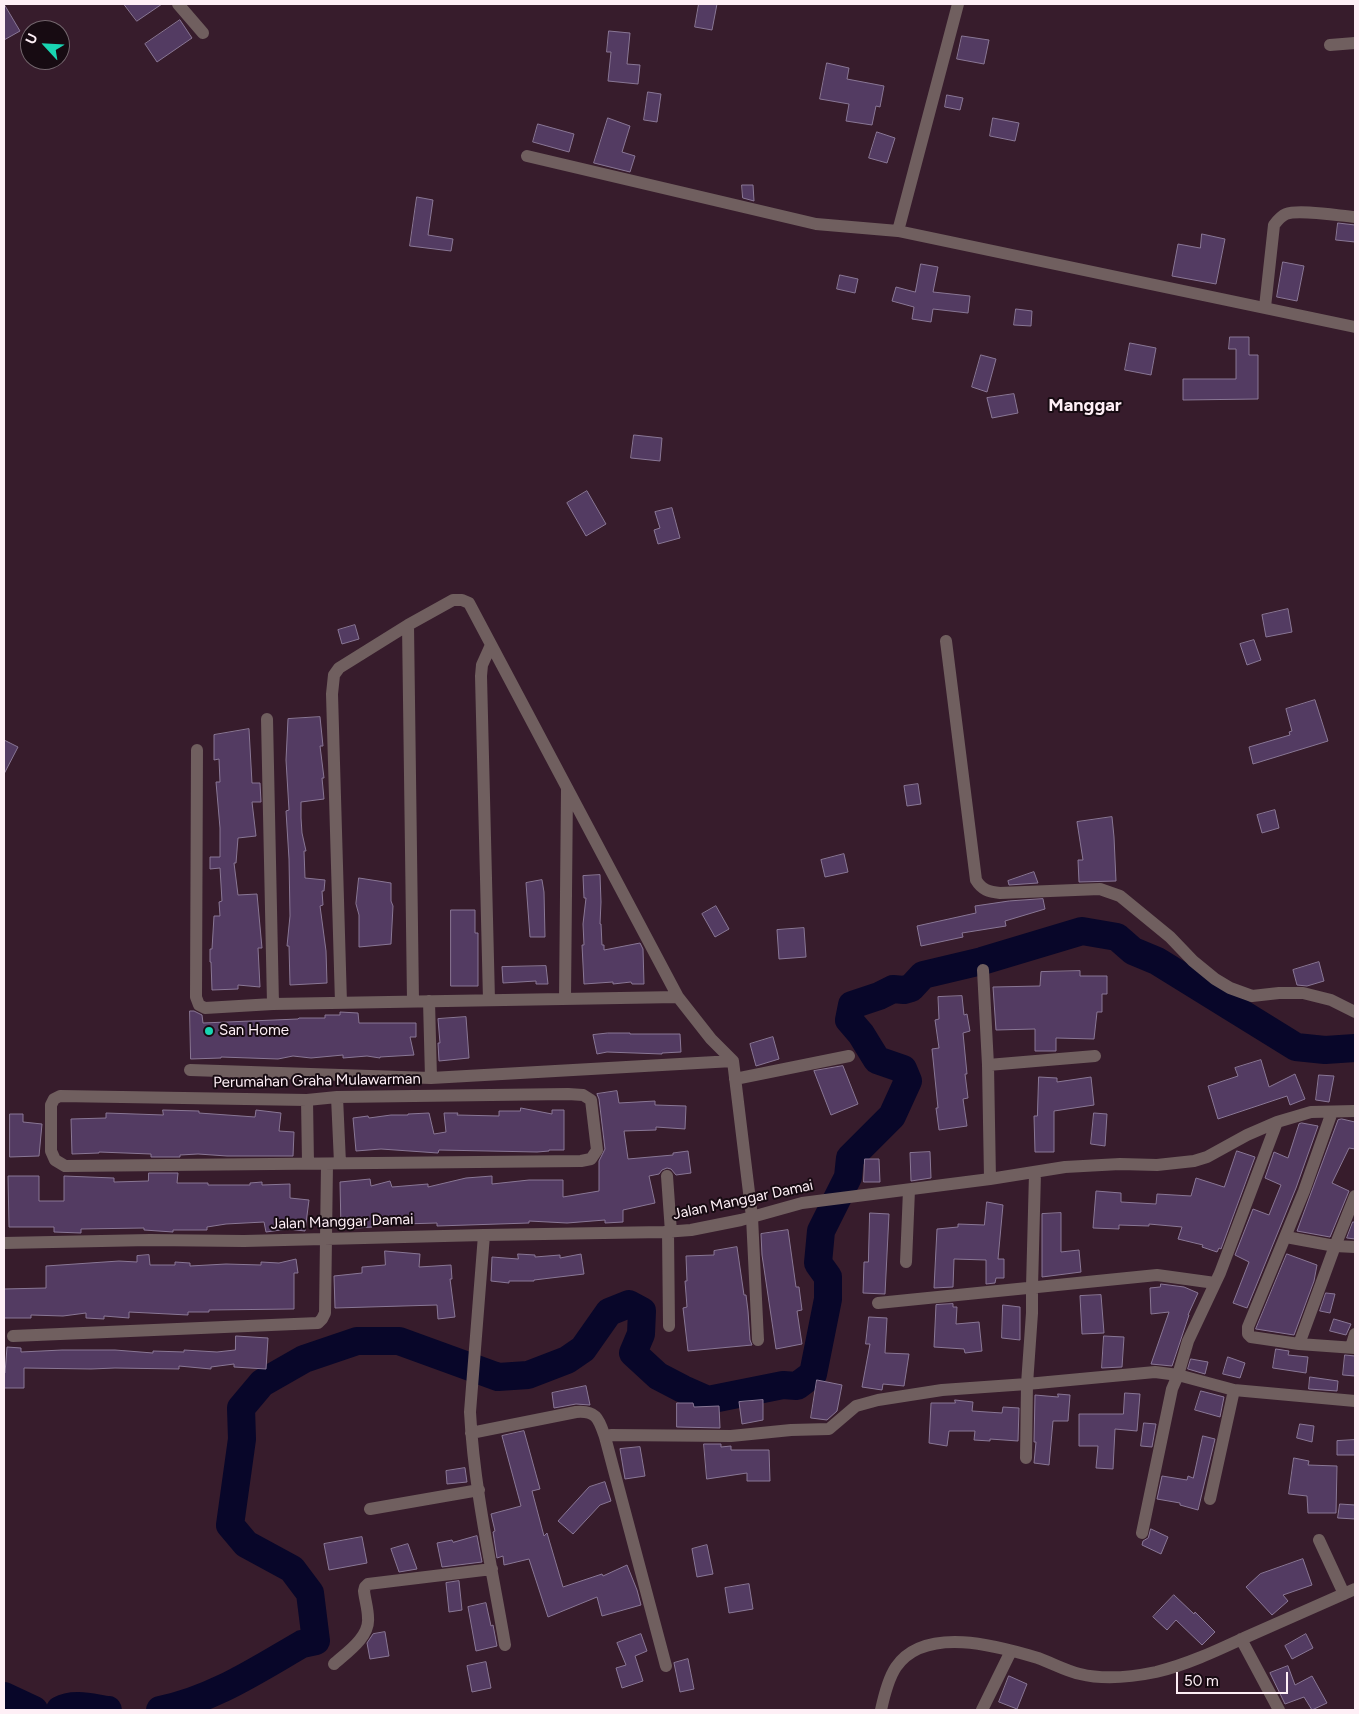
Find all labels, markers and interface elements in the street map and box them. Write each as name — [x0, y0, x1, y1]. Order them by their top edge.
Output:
north arrow — [20, 20, 70, 70]
text: U — [22, 31, 42, 47]
district label: Manggar — [1048, 395, 1122, 417]
place label: San Home — [219, 1022, 289, 1040]
marker: San Home — [203, 1025, 215, 1037]
street label: Perumahan Graha Mulawarman — [213, 1070, 421, 1092]
street label: Jalan Manggar Damai — [671, 1176, 815, 1224]
street label: Jalan Manggar Damai — [270, 1211, 414, 1233]
scale bar — [1179, 1662, 1292, 1694]
text: 50 m — [1184, 1672, 1219, 1690]

